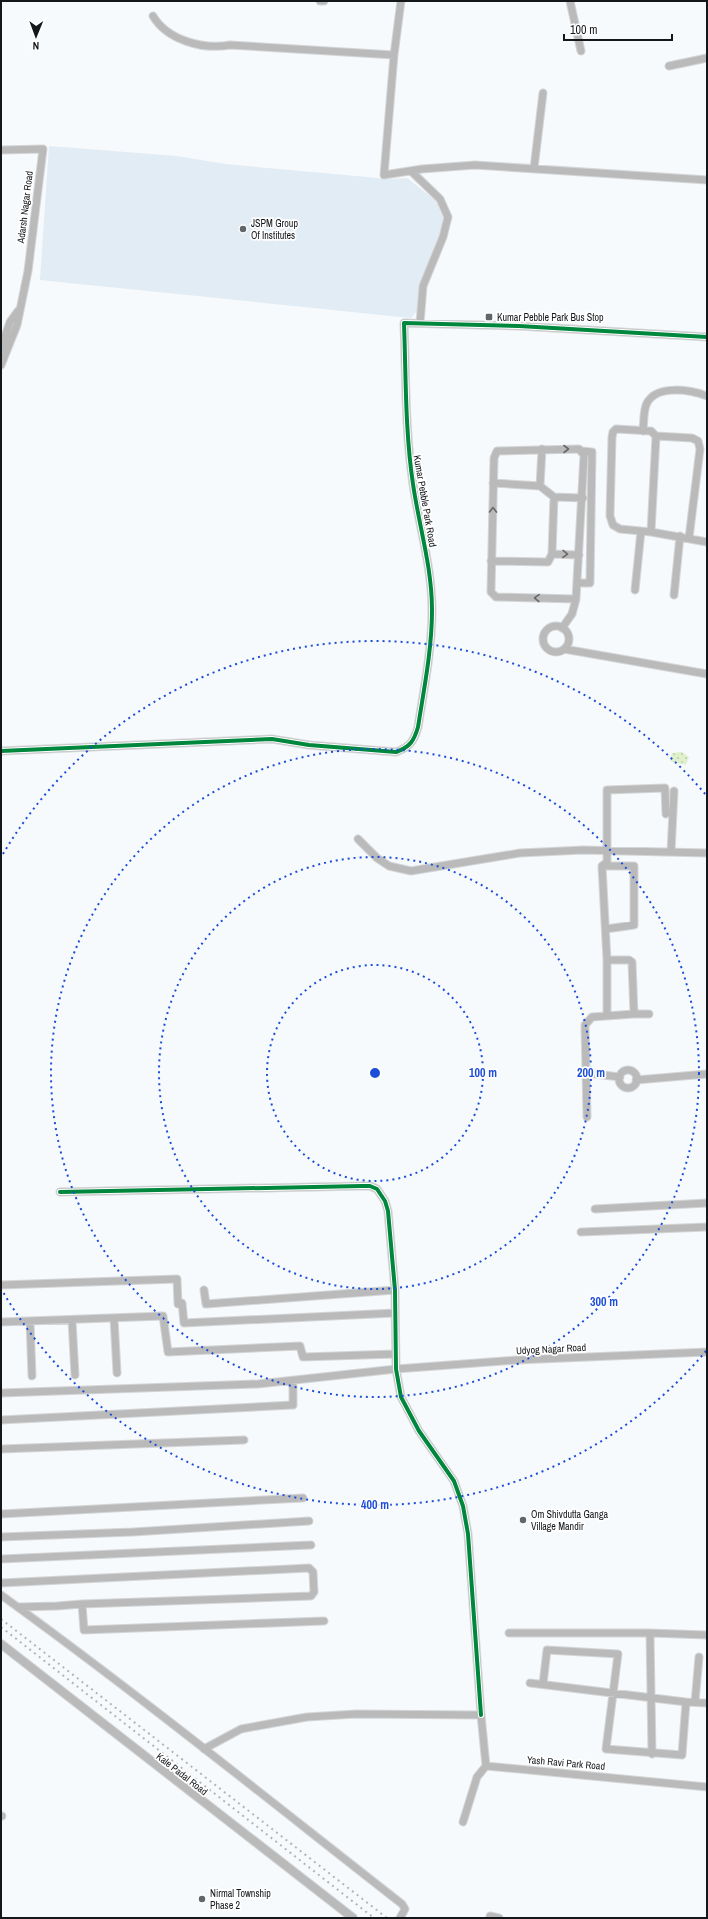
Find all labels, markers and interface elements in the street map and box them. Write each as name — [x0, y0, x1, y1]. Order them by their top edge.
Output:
north arrow — [16, 16, 56, 56]
scale bar — [564, 16, 672, 42]
text: 100 m — [570, 22, 597, 38]
text: N — [32, 39, 39, 53]
street label: Adarsh Nagar Road — [14, 170, 36, 245]
place label: JSPM Group Of Institutes — [251, 217, 298, 242]
marker: JSPM Group Of Institutes — [238, 224, 248, 234]
place label: Kumar Pebble Park Bus Stop — [497, 311, 604, 324]
marker: Kumar Pebble Park Bus Stop — [484, 312, 494, 322]
one-way arrow — [563, 445, 569, 453]
street label: Kumar Pebble Park Road — [411, 454, 439, 548]
one-way arrow — [488, 507, 497, 513]
one-way arrow — [562, 550, 568, 558]
one-way arrow — [534, 594, 540, 602]
text: 100 m — [469, 1065, 497, 1081]
text: 200 m — [577, 1065, 605, 1081]
centre of rings — [368, 1066, 382, 1080]
text: 300 m — [590, 1294, 618, 1310]
street label: Udyog Nagar Road — [516, 1341, 586, 1357]
text: 400 m — [361, 1497, 389, 1513]
place label: Om Shivdutta Ganga Village Mandir — [531, 1508, 608, 1533]
marker: Om Shivdutta Ganga Village Mandir — [518, 1515, 528, 1525]
street label: Kale Padal Road — [154, 1750, 210, 1798]
street label: Yash Ravi Park Road — [526, 1753, 606, 1773]
place label: Nirmal Township Phase 2 — [210, 1887, 271, 1912]
marker: Nirmal Township Phase 2 — [197, 1894, 207, 1904]

